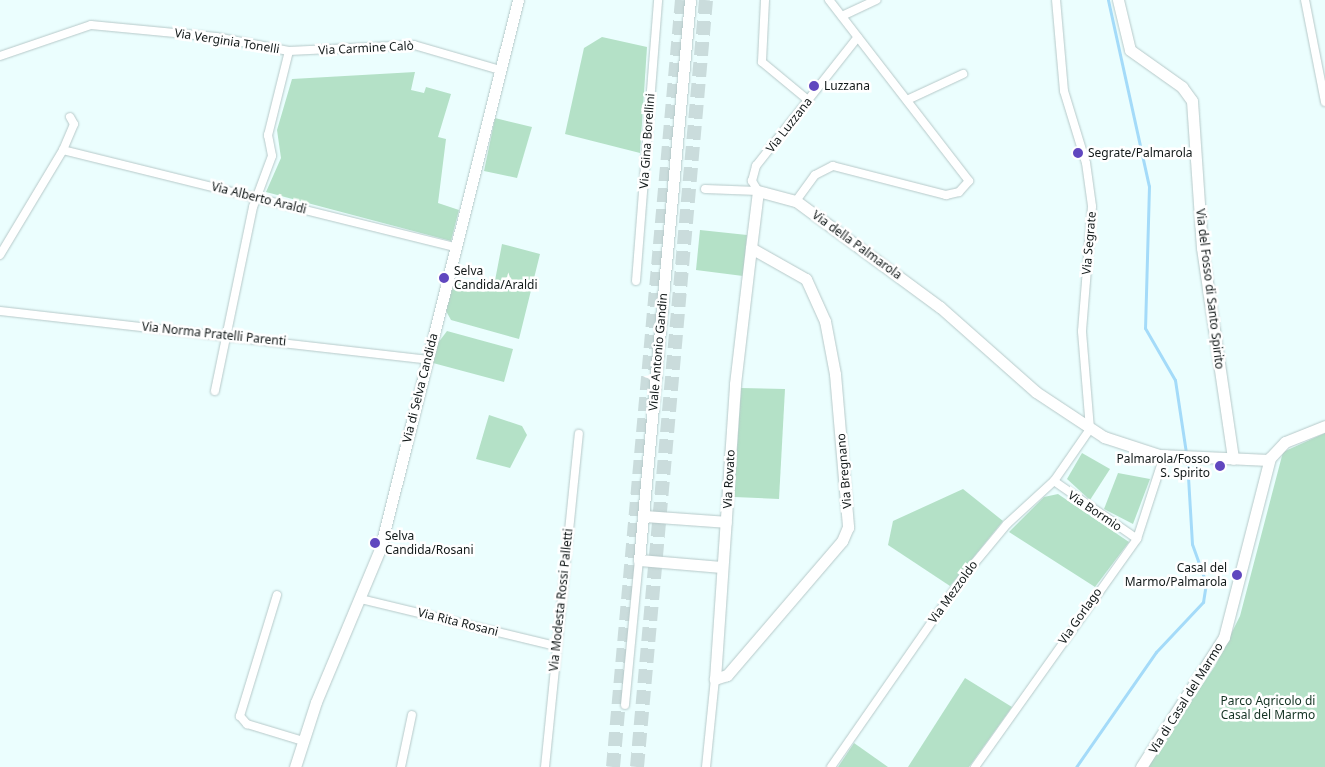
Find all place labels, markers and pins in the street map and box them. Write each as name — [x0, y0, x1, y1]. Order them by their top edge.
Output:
place label: Luzzana — [824, 79, 870, 93]
marker: Luzzana — [808, 80, 820, 92]
place label: Segrate/Palmarola — [1088, 146, 1193, 160]
marker: Segrate/Palmarola — [1072, 147, 1084, 159]
place label: Selva Candida/Araldi — [454, 264, 537, 292]
marker: Selva Candida/Araldi — [438, 272, 450, 284]
place label: Palmarola/Fosso S. Spirito — [1116, 452, 1210, 480]
marker: Palmarola/Fosso S. Spirito — [1214, 460, 1226, 472]
place label: Selva Candida/Rosani — [385, 529, 473, 557]
marker: Selva Candida/Rosani — [369, 537, 381, 549]
place label: Casal del Marmo/Palmarola — [1125, 561, 1227, 589]
marker: Casal del Marmo/Palmarola — [1231, 569, 1243, 581]

